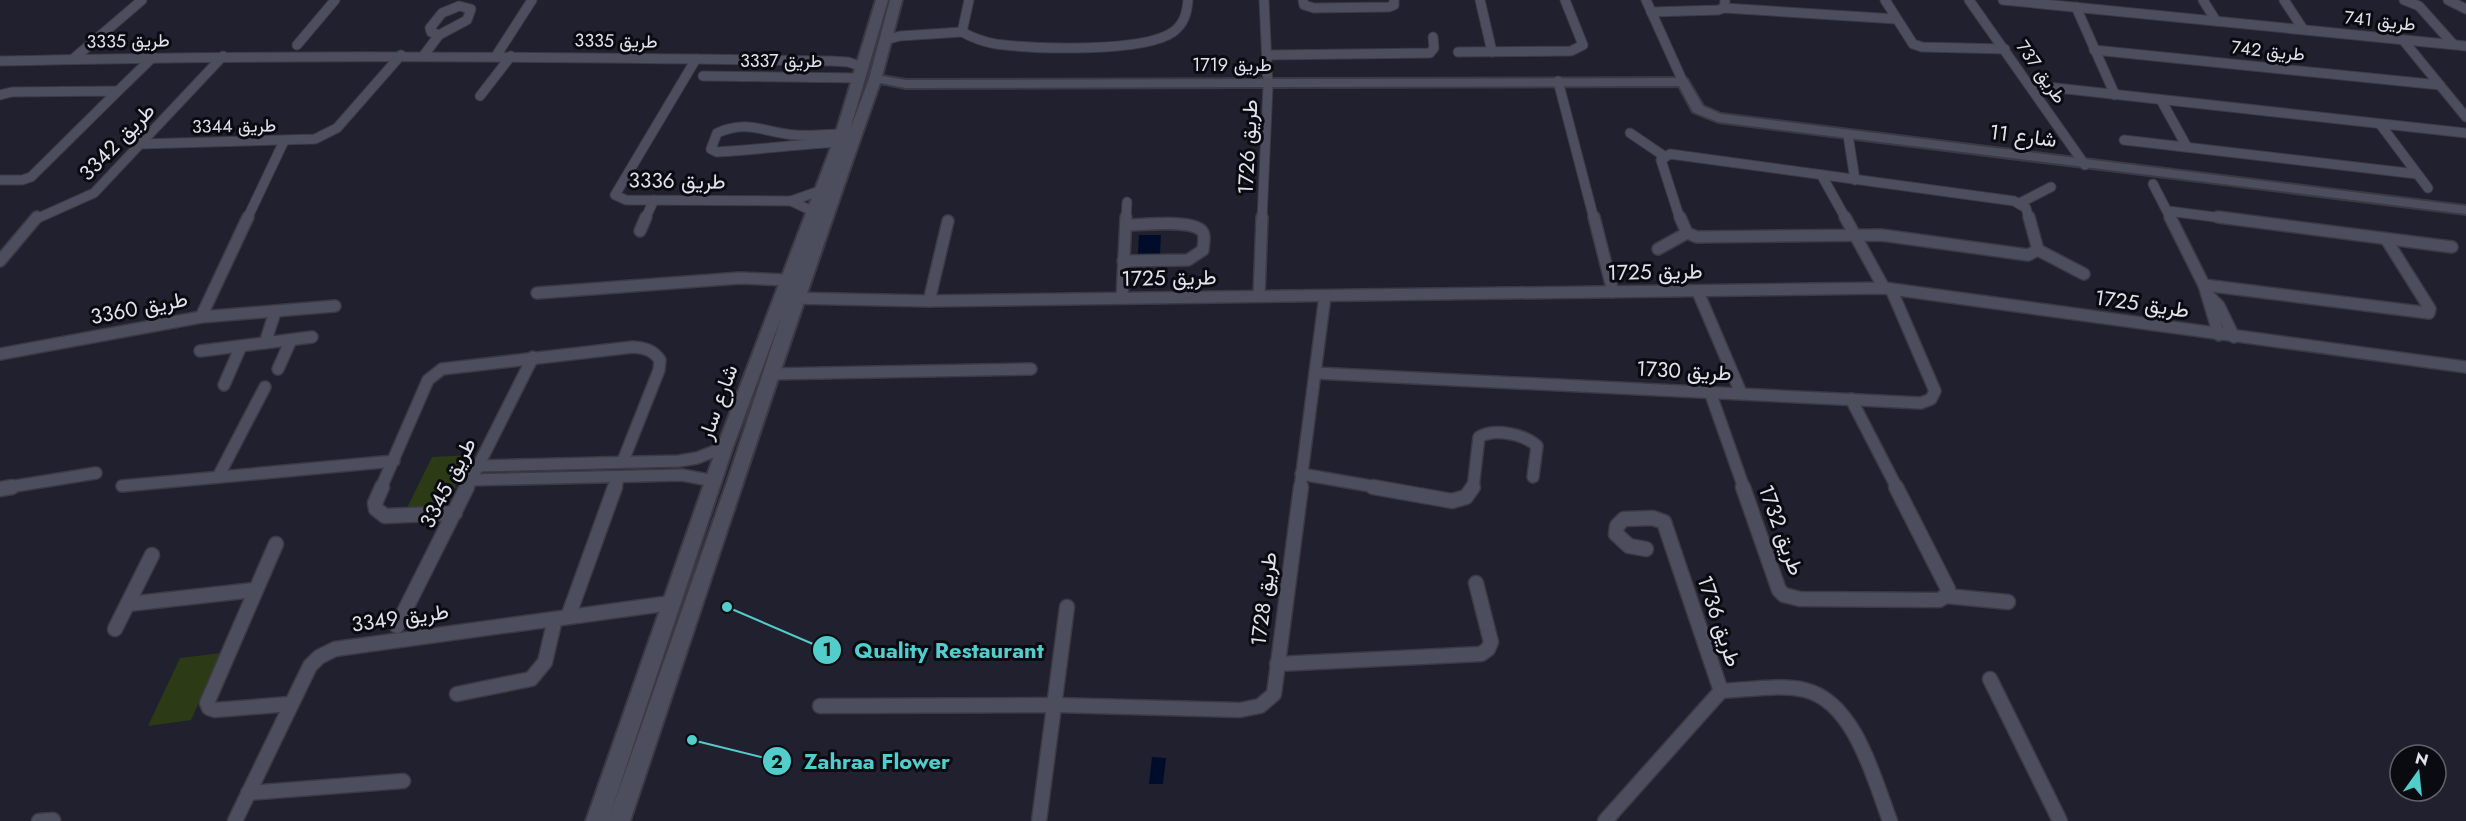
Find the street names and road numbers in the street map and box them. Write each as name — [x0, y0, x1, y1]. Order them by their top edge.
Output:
street label: طريق 741 — [2343, 4, 2417, 38]
street label: طريق 3335 — [86, 27, 170, 55]
street label: طريق 3335 — [574, 27, 658, 55]
street label: طريق 742 — [2230, 34, 2306, 68]
street label: طريق 737 — [2010, 35, 2072, 109]
street label: طريق 3337 — [740, 48, 822, 74]
street label: طريق 1719 — [1192, 52, 1272, 78]
street label: طريق 3342 — [72, 96, 162, 188]
street label: طريق 1726 — [1231, 99, 1265, 195]
street label: طريق 3344 — [192, 112, 276, 140]
street label: شارع 11 — [1988, 117, 2058, 155]
street label: طريق 3336 — [628, 165, 726, 197]
street label: طريق 1725 — [1607, 256, 1703, 288]
street label: طريق 1725 — [1121, 262, 1217, 294]
street label: طريق 1725 — [2093, 283, 2191, 325]
street label: طريق 3360 — [88, 284, 190, 332]
street label: طريق 1730 — [1636, 354, 1732, 388]
street label: شارع سار — [690, 360, 745, 445]
street label: طريق 3345 — [412, 433, 484, 533]
street label: طريق 1732 — [1751, 480, 1811, 580]
street label: طريق 1728 — [1243, 550, 1285, 648]
street label: طريق 1736 — [1689, 571, 1749, 671]
street label: طريق 3349 — [349, 596, 451, 640]

